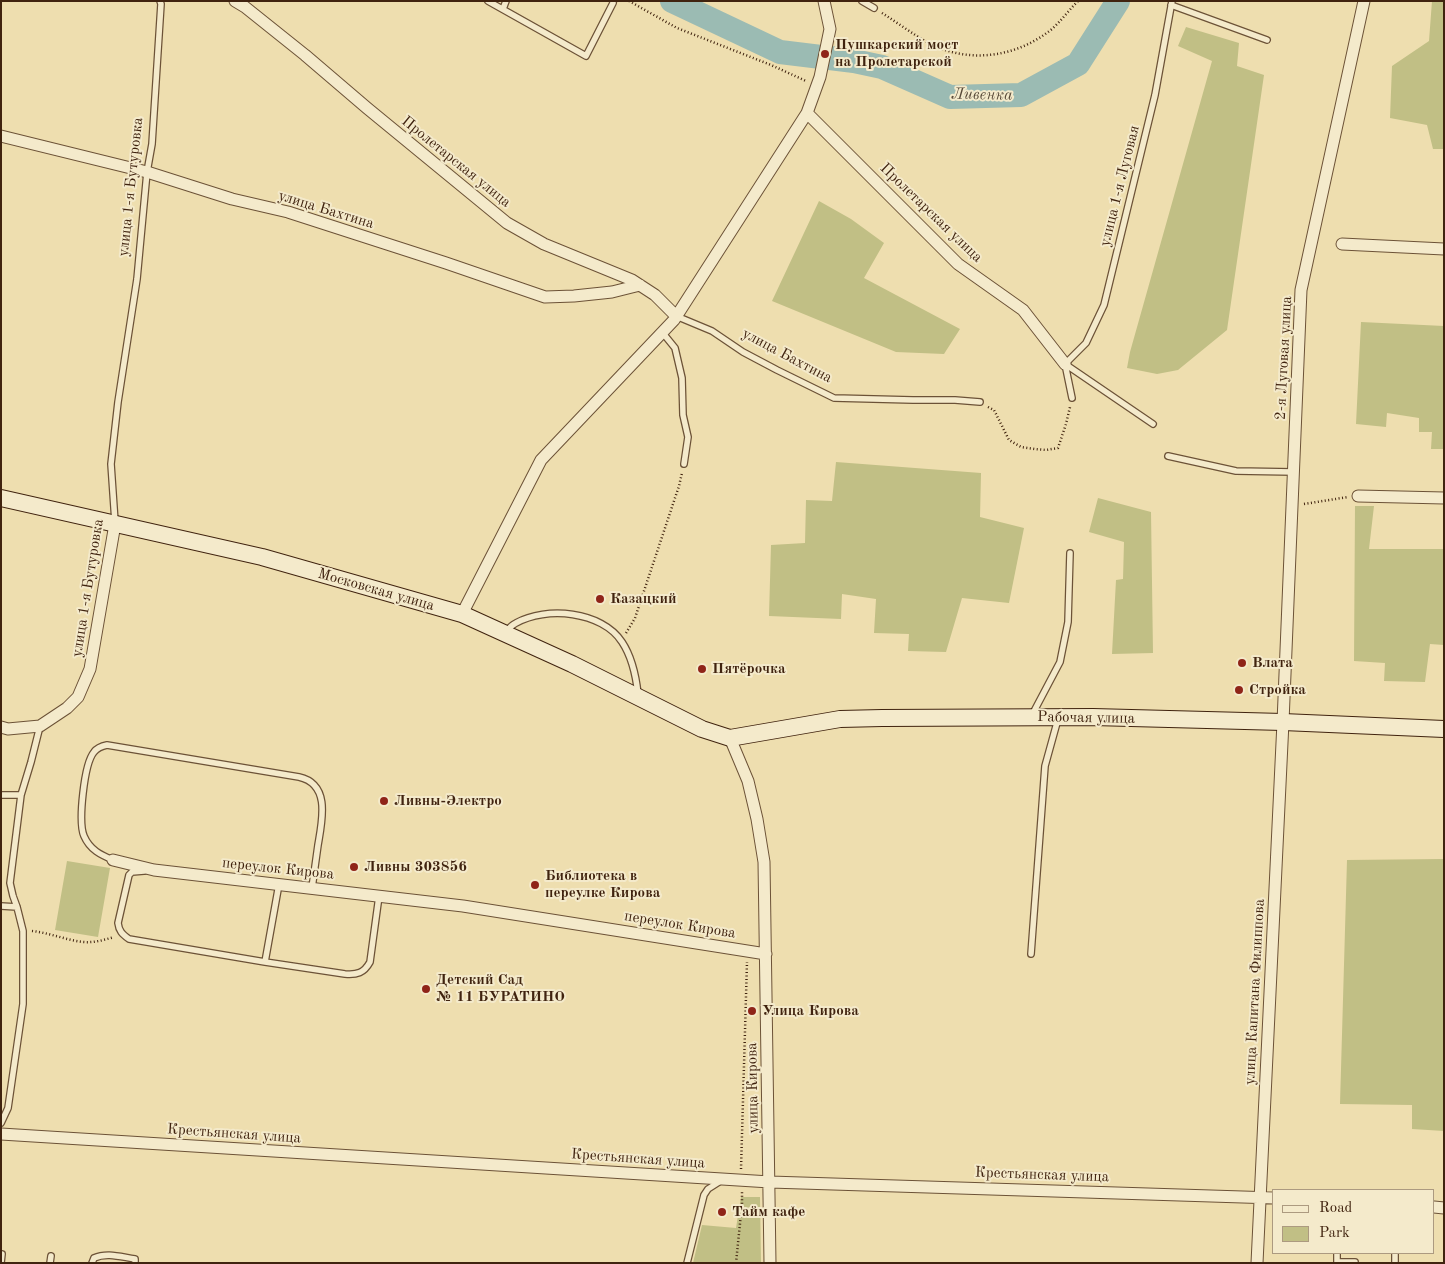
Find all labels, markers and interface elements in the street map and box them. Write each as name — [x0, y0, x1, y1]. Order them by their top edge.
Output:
place label: Пушкарский мост на Пролетарской — [835, 36, 958, 71]
marker: Пушкарский мост на Пролетарской — [819, 48, 831, 60]
water label: Ливенка — [951, 85, 1013, 105]
street label: Пролетарская улица — [398, 112, 514, 212]
street label: улица 1-я Бутуровка — [115, 117, 147, 257]
street label: улица 1-я Луговая — [1096, 124, 1144, 248]
street label: Пролетарская улица — [876, 159, 986, 267]
street label: улица Бахтина — [276, 187, 376, 233]
street label: 2-я Луговая улица — [1272, 296, 1296, 420]
street label: улица Бахтина — [739, 325, 835, 387]
street label: улица 1-я Бутуровка — [68, 518, 108, 658]
street label: Московская улица — [316, 565, 436, 615]
place label: Казацкий — [610, 590, 677, 608]
marker: Казацкий — [594, 593, 606, 605]
place label: Влата — [1252, 654, 1293, 672]
marker: Влата — [1236, 657, 1248, 669]
place label: Пятёрочка — [712, 660, 786, 678]
marker: Пятёрочка — [696, 663, 708, 675]
place label: Стройка — [1249, 681, 1306, 699]
marker: Стройка — [1233, 684, 1245, 696]
street label: Рабочая улица — [1037, 708, 1135, 728]
place label: Ливны-Электро — [394, 792, 502, 810]
marker: Ливны-Электро — [378, 795, 390, 807]
street label: переулок Кирова — [221, 854, 335, 884]
place label: Ливны 303856 — [364, 858, 467, 876]
marker: Ливны 303856 — [348, 861, 360, 873]
place label: Библиотека в переулке Кирова — [545, 867, 660, 902]
marker: Библиотека в переулке Кирова — [529, 879, 541, 891]
street label: улица Капитана Филиппова — [1241, 899, 1269, 1085]
street label: переулок Кирова — [623, 907, 737, 943]
place label: Детский Сад № 11 БУРАТИНО — [436, 971, 565, 1006]
marker: Детский Сад № 11 БУРАТИНО — [420, 983, 432, 995]
place label: Улица Кирова — [762, 1002, 859, 1020]
marker: Улица Кирова — [746, 1005, 758, 1017]
street label: улица Кирова — [743, 1042, 763, 1134]
street label: Крестьянская улица — [167, 1120, 301, 1148]
street label: Крестьянская улица — [571, 1145, 705, 1173]
street label: Крестьянская улица — [975, 1164, 1109, 1186]
legend — [1272, 1189, 1435, 1254]
text: Road — [1319, 1201, 1352, 1216]
place label: Тайм кафе — [732, 1203, 805, 1221]
marker: Тайм кафе — [716, 1206, 728, 1218]
text: Park — [1319, 1226, 1350, 1241]

